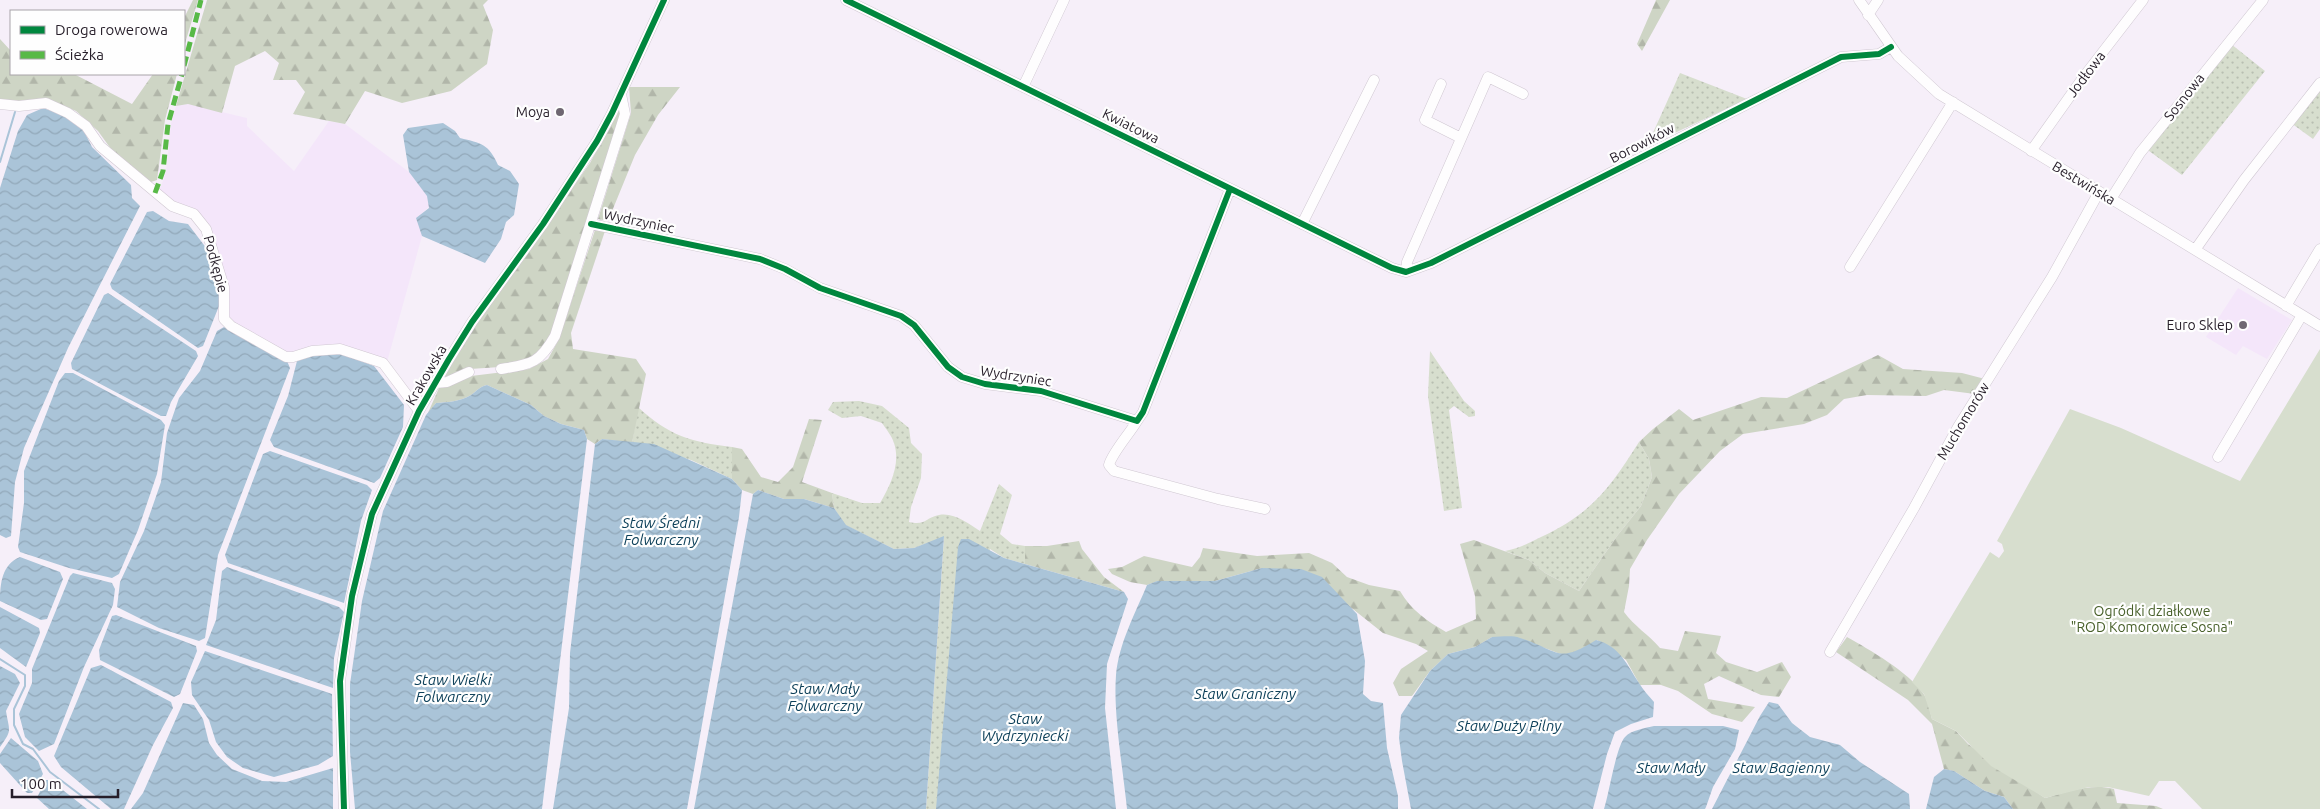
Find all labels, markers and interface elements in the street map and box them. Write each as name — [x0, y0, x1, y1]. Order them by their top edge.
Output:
legend — [10, 10, 185, 75]
text: Droga rowerowa — [55, 21, 168, 38]
text: Ścieżka — [55, 46, 104, 63]
street label: Jodłowa — [2064, 48, 2108, 100]
street label: Sosnowa — [2161, 70, 2207, 124]
place label: Moya — [516, 104, 550, 120]
street label: Kwiatowa — [1100, 105, 1162, 147]
marker: Moya — [554, 106, 566, 118]
street label: Borowików — [1607, 120, 1677, 166]
street label: Bestwińska — [2050, 158, 2118, 208]
street label: Wydrzyniec — [602, 206, 676, 236]
street label: Podkępie — [201, 234, 231, 294]
place label: Euro Sklep — [2167, 317, 2233, 333]
marker: Euro Sklep — [2237, 319, 2249, 331]
street label: Krakowska — [402, 342, 450, 408]
street label: Wydrzyniec — [979, 362, 1053, 390]
street label: Muchomorów — [1934, 379, 1992, 463]
water label: Staw Średni Folwarczny — [621, 514, 701, 548]
park label: Ogródki działkowe "ROD Komorowice Sosna" — [2071, 603, 2233, 635]
water label: Staw Wielki Folwarczny — [414, 671, 493, 705]
water label: Staw Mały Folwarczny — [788, 680, 863, 714]
water label: Staw Graniczny — [1193, 685, 1297, 702]
water label: Staw Wydrzyniecki — [982, 710, 1070, 744]
water label: Staw Duży Pilny — [1456, 717, 1562, 734]
water label: Staw Mały — [1636, 759, 1706, 776]
water label: Staw Bagienny — [1731, 759, 1831, 776]
scale bar — [12, 766, 119, 798]
text: 100 m — [20, 775, 62, 792]

